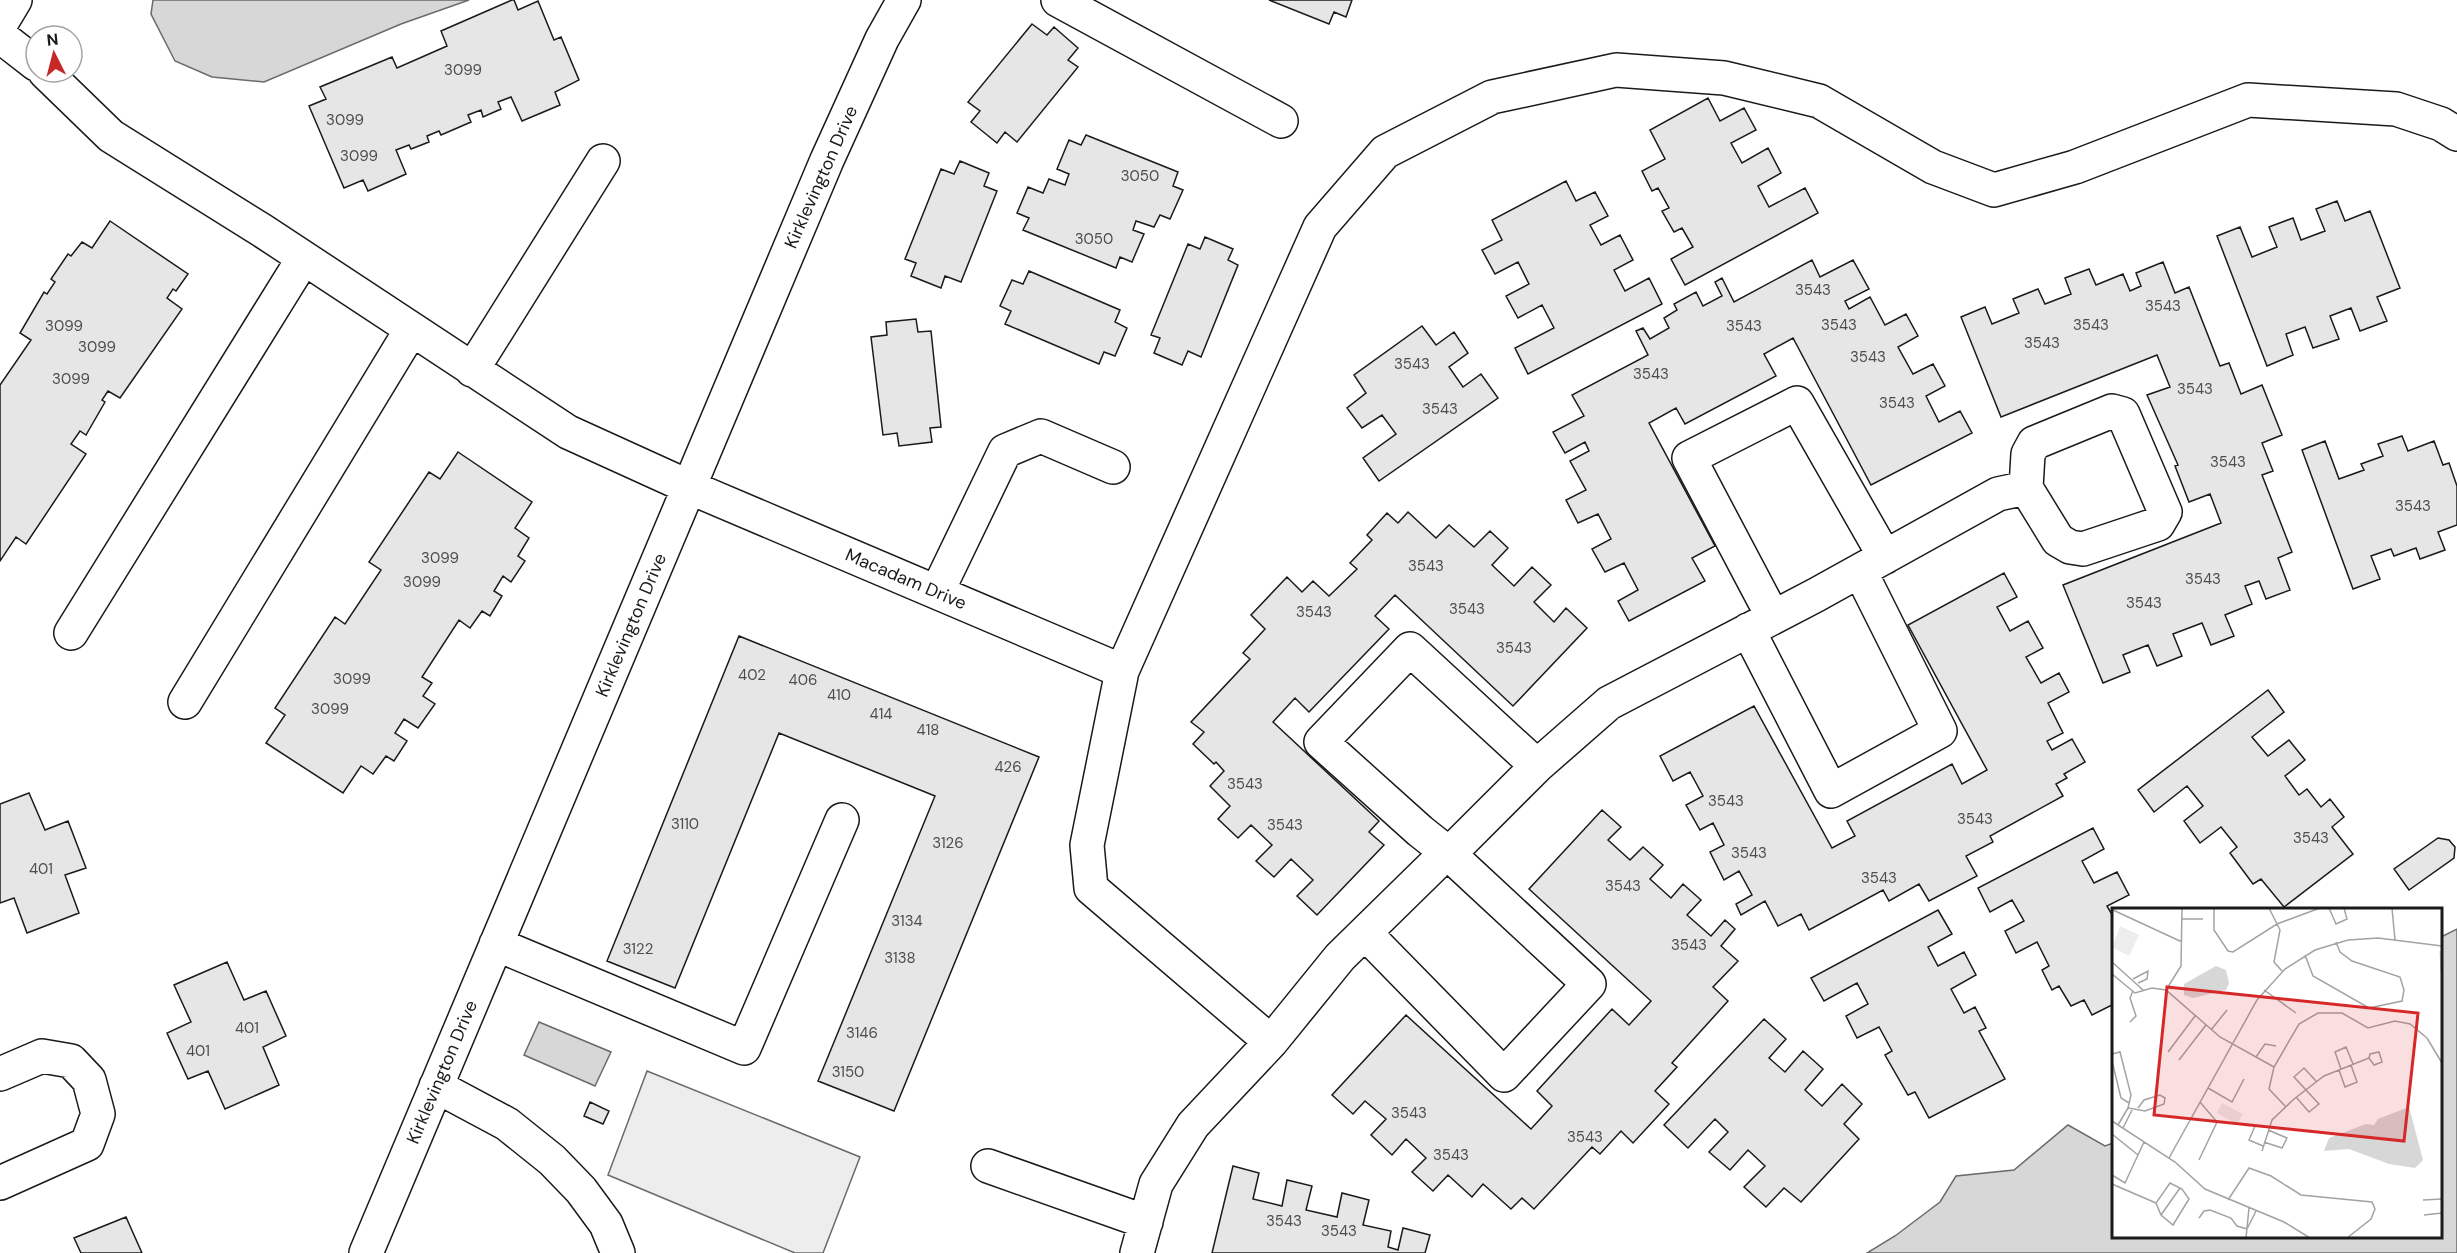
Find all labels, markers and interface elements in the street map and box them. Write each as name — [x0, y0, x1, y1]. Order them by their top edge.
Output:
north arrow — [24, 24, 84, 84]
text: N — [46, 29, 59, 51]
house number: 3099 — [444, 60, 482, 80]
street label: Kirklevington Drive — [779, 102, 863, 252]
house number: 3099 — [326, 110, 364, 130]
house number: 3099 — [340, 146, 378, 166]
house number: 3050 — [1121, 166, 1159, 186]
house number: 3050 — [1075, 229, 1113, 249]
house number: 3543 — [1795, 280, 1831, 300]
house number: 3543 — [2145, 296, 2181, 316]
house number: 3543 — [1821, 315, 1857, 335]
house number: 3543 — [2073, 315, 2109, 335]
house number: 3099 — [45, 316, 83, 336]
house number: 3543 — [1726, 316, 1762, 336]
house number: 3543 — [2024, 333, 2060, 353]
house number: 3099 — [78, 337, 116, 357]
house number: 3543 — [1850, 347, 1886, 367]
house number: 3543 — [1394, 354, 1430, 374]
house number: 3543 — [1633, 364, 1669, 384]
house number: 3099 — [52, 369, 90, 389]
house number: 3543 — [2177, 379, 2213, 399]
house number: 3543 — [1879, 393, 1915, 413]
house number: 3543 — [1422, 399, 1458, 419]
house number: 3543 — [2210, 452, 2246, 472]
house number: 3543 — [2395, 496, 2431, 516]
street label: Macadam Drive — [842, 543, 970, 615]
house number: 3099 — [421, 548, 459, 568]
street label: Kirklevington Drive — [590, 549, 672, 701]
house number: 3543 — [1408, 556, 1444, 576]
house number: 3543 — [2185, 569, 2221, 589]
house number: 3099 — [403, 572, 441, 592]
house number: 3543 — [2126, 593, 2162, 613]
house number: 3543 — [1449, 599, 1485, 619]
house number: 3543 — [1296, 602, 1332, 622]
house number: 3543 — [1496, 638, 1532, 658]
house number: 402 — [738, 665, 766, 685]
house number: 3099 — [333, 669, 371, 689]
house number: 406 — [789, 670, 817, 690]
house number: 410 — [827, 685, 851, 705]
house number: 3099 — [311, 699, 349, 719]
house number: 414 — [870, 704, 892, 724]
house number: 418 — [917, 720, 939, 740]
house number: 426 — [994, 757, 1022, 777]
house number: 3543 — [1227, 774, 1263, 794]
house number: 3543 — [1708, 791, 1744, 811]
house number: 3543 — [1957, 809, 1993, 829]
house number: 3110 — [671, 814, 699, 834]
house number: 3543 — [1267, 815, 1303, 835]
house number: 3543 — [2293, 828, 2329, 848]
house number: 3126 — [932, 833, 964, 853]
house number: 3543 — [1731, 843, 1767, 863]
house number: 401 — [29, 859, 53, 879]
house number: 3543 — [1861, 868, 1897, 888]
house number: 3543 — [1605, 876, 1641, 896]
inset map — [2112, 908, 2442, 1238]
house number: 3134 — [891, 911, 923, 931]
house number: 3543 — [1671, 935, 1707, 955]
house number: 3122 — [623, 939, 653, 959]
house number: 3138 — [884, 948, 916, 968]
street label: Kirklevington Drive — [401, 996, 483, 1148]
house number: 401 — [235, 1018, 259, 1038]
house number: 3146 — [846, 1023, 878, 1043]
house number: 401 — [186, 1041, 210, 1061]
house number: 3150 — [832, 1062, 864, 1082]
house number: 3543 — [1391, 1103, 1427, 1123]
house number: 3543 — [1567, 1127, 1603, 1147]
house number: 3543 — [1433, 1145, 1469, 1165]
house number: 3543 — [1266, 1211, 1302, 1231]
house number: 3543 — [1321, 1221, 1357, 1241]

